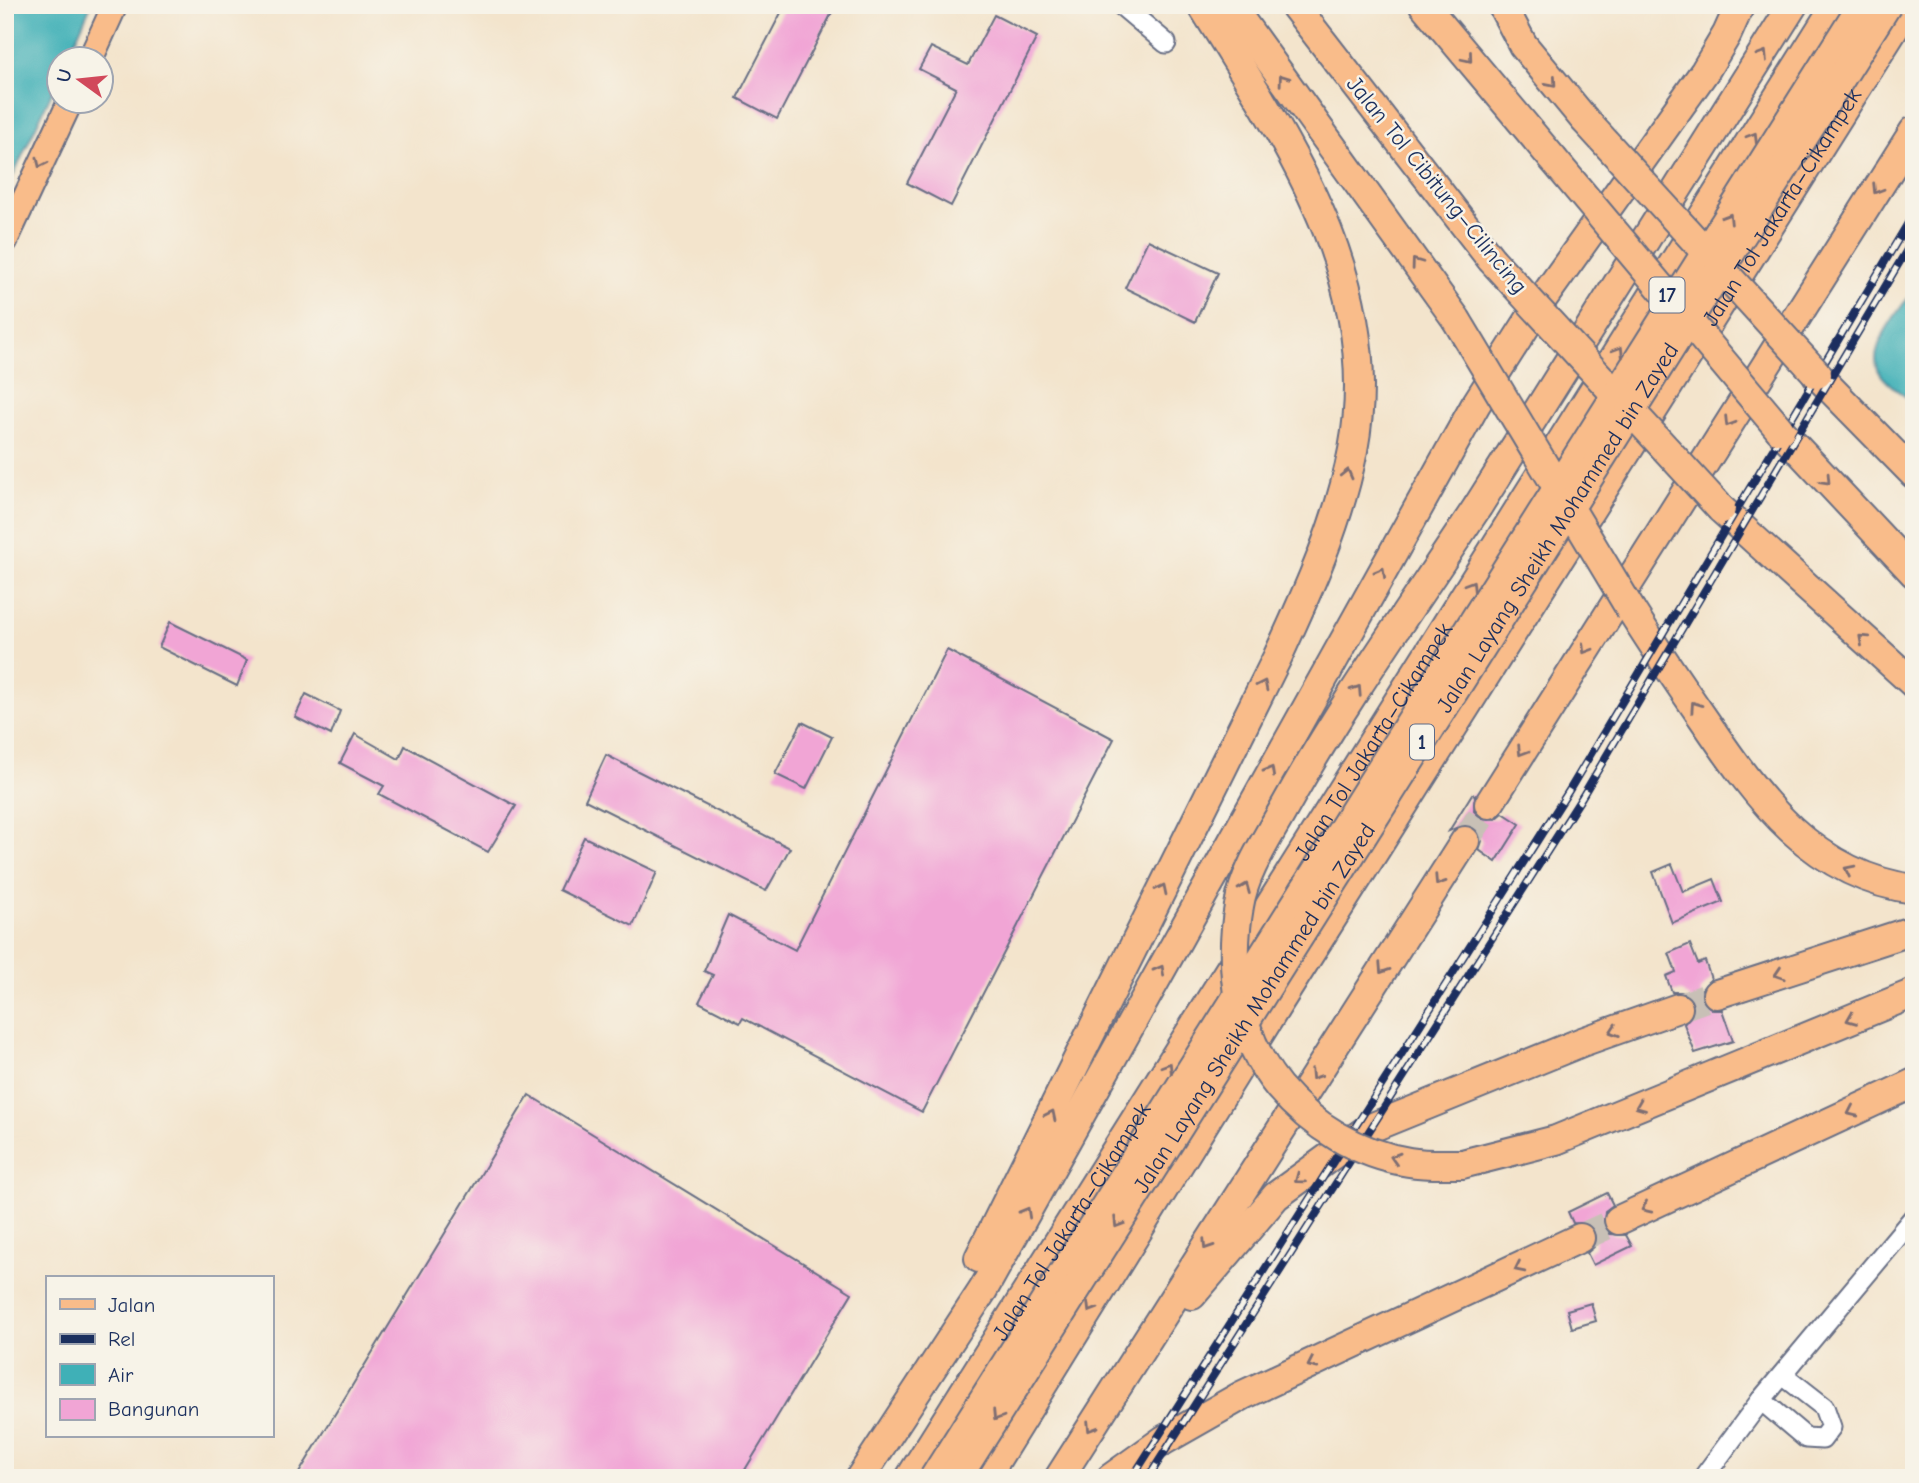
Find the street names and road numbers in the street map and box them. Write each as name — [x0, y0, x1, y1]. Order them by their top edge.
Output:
street label: Jalan Tol Cibitung–Cilincing — [1341, 71, 1533, 299]
street label: Jalan Tol Jakarta–Cikampek — [1696, 83, 1867, 331]
road number: 17 — [1650, 278, 1684, 312]
street label: Jalan Layang Sheikh Mohammed bin Zayed — [1430, 338, 1684, 717]
street label: Jalan Tol Jakarta–Cikampek — [1288, 617, 1458, 865]
road number: 1 — [1410, 724, 1434, 760]
street label: Jalan Layang Sheikh Mohammed bin Zayed — [1127, 818, 1381, 1198]
street label: Jalan Tol Jakarta–Cikampek — [986, 1097, 1156, 1345]

